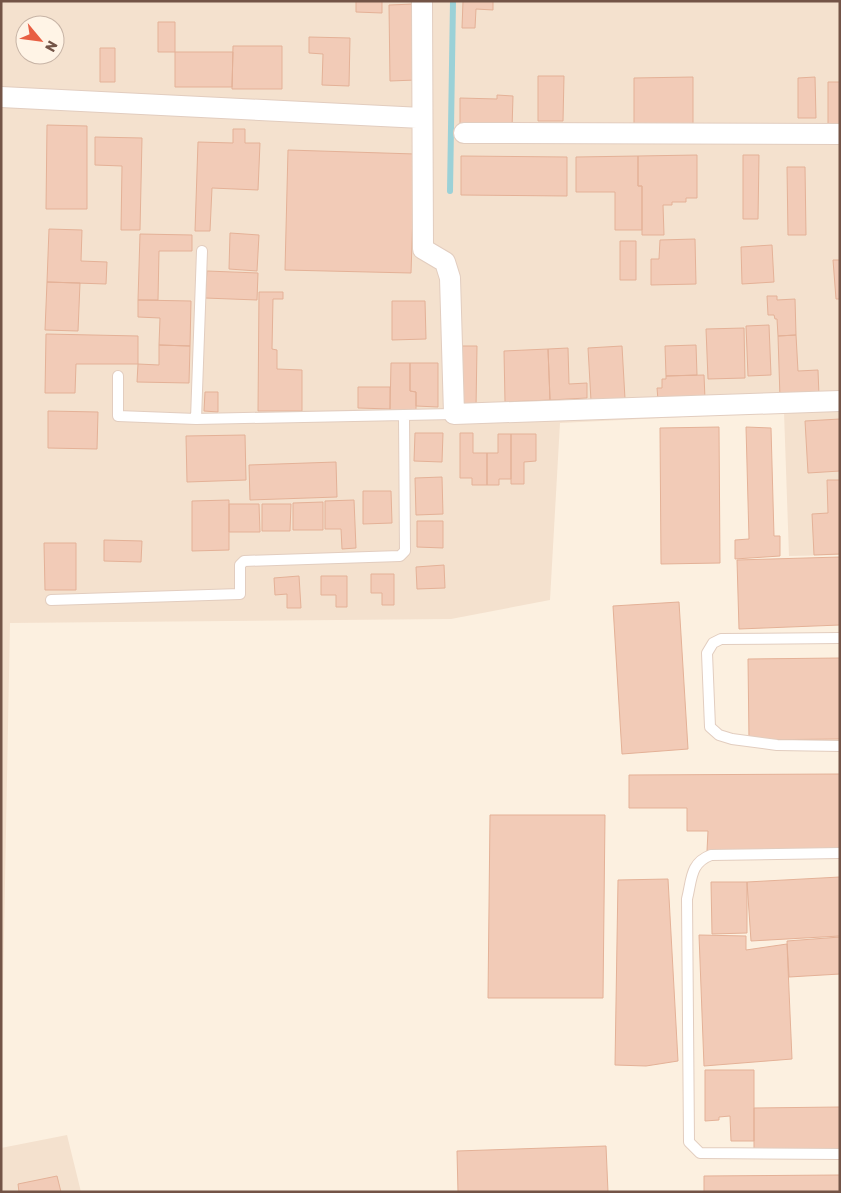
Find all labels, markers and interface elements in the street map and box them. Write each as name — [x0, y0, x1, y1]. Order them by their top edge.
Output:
north arrow — [15, 15, 65, 65]
text: N — [41, 38, 61, 55]

